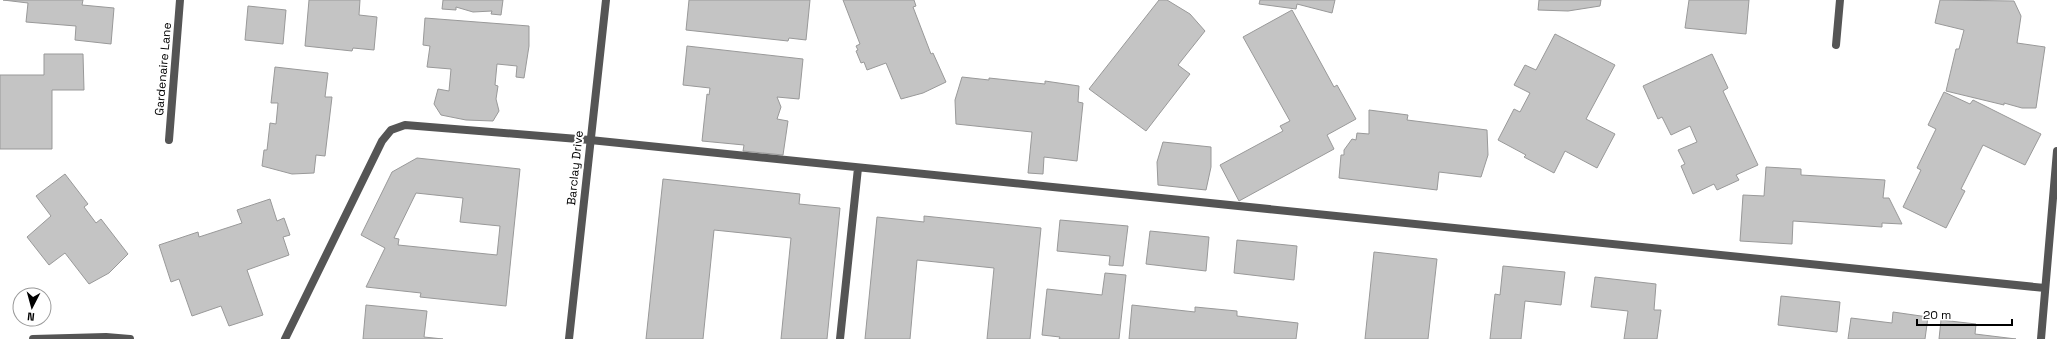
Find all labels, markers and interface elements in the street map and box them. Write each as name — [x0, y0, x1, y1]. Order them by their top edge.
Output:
street label: Gardenaire Lane — [151, 22, 175, 116]
street label: Barclay Drive — [563, 130, 587, 206]
north arrow — [12, 287, 52, 327]
scale bar — [1917, 301, 2012, 327]
text: 20 m — [1923, 307, 1951, 323]
text: N — [27, 310, 35, 324]

